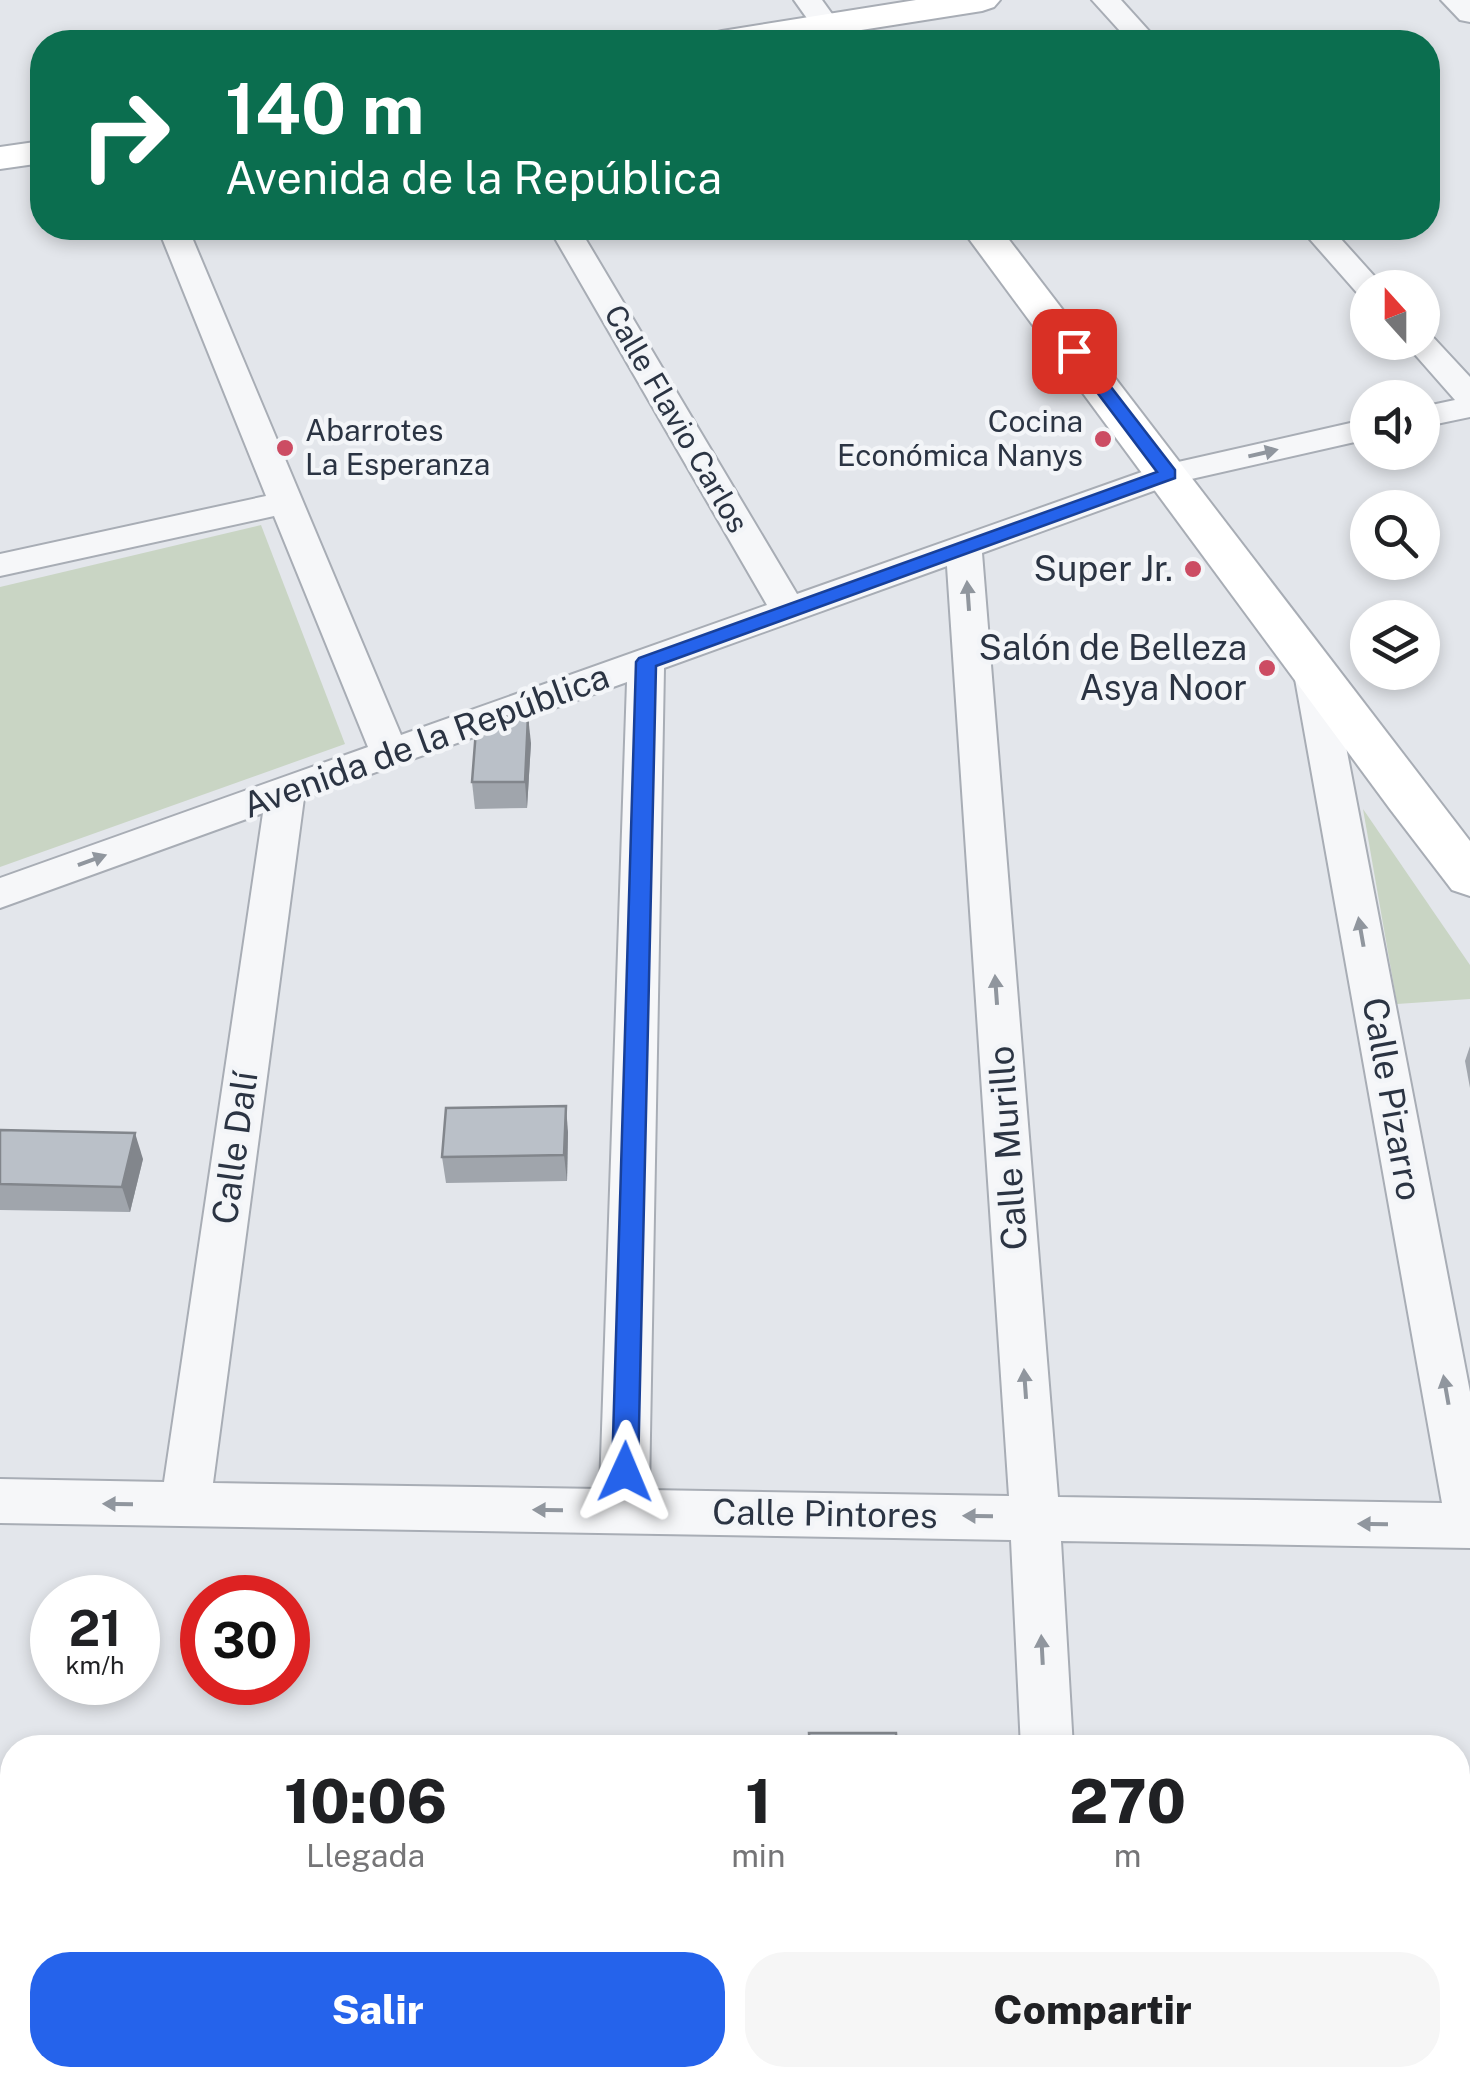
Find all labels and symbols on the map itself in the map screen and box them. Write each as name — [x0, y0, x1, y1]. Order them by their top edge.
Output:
north arrow — [1350, 270, 1440, 360]
street label: Calle Flavio Carlos — [597, 298, 757, 539]
pin — [1032, 309, 1117, 394]
place label: Cocina Económica Nanys — [837, 403, 1083, 473]
place label: Abarrotes La Esperanza — [305, 412, 490, 482]
marker: Cocina Económica Nanys — [1092, 428, 1114, 450]
marker: Abarrotes La Esperanza — [274, 437, 296, 459]
one-way arrow — [1248, 445, 1279, 460]
place label: Super Jr. — [1034, 548, 1173, 589]
marker: Super Jr. — [1182, 558, 1204, 580]
one-way arrow — [959, 580, 975, 612]
place label: Salón de Belleza Asya Noor — [979, 627, 1247, 708]
street label: Avenida de la República — [237, 655, 615, 826]
marker: Salón de Belleza Asya Noor — [1256, 657, 1278, 679]
one-way arrow — [77, 852, 107, 867]
one-way arrow — [1353, 917, 1369, 948]
one-way arrow — [988, 974, 1004, 1006]
street label: Calle Pizarro — [1354, 994, 1431, 1204]
street label: Calle Murillo — [980, 1044, 1035, 1252]
street label: Calle Dalí — [204, 1068, 266, 1227]
one-way arrow — [1017, 1368, 1033, 1400]
one-way arrow — [1438, 1373, 1453, 1405]
position arrow — [573, 1420, 677, 1524]
street label: Calle Pintores — [712, 1491, 938, 1536]
one-way arrow — [101, 1495, 133, 1511]
one-way arrow — [531, 1502, 563, 1518]
one-way arrow — [961, 1507, 993, 1523]
one-way arrow — [1356, 1516, 1388, 1532]
speed limit sign: 30 — [180, 1575, 310, 1705]
one-way arrow — [1034, 1634, 1050, 1666]

